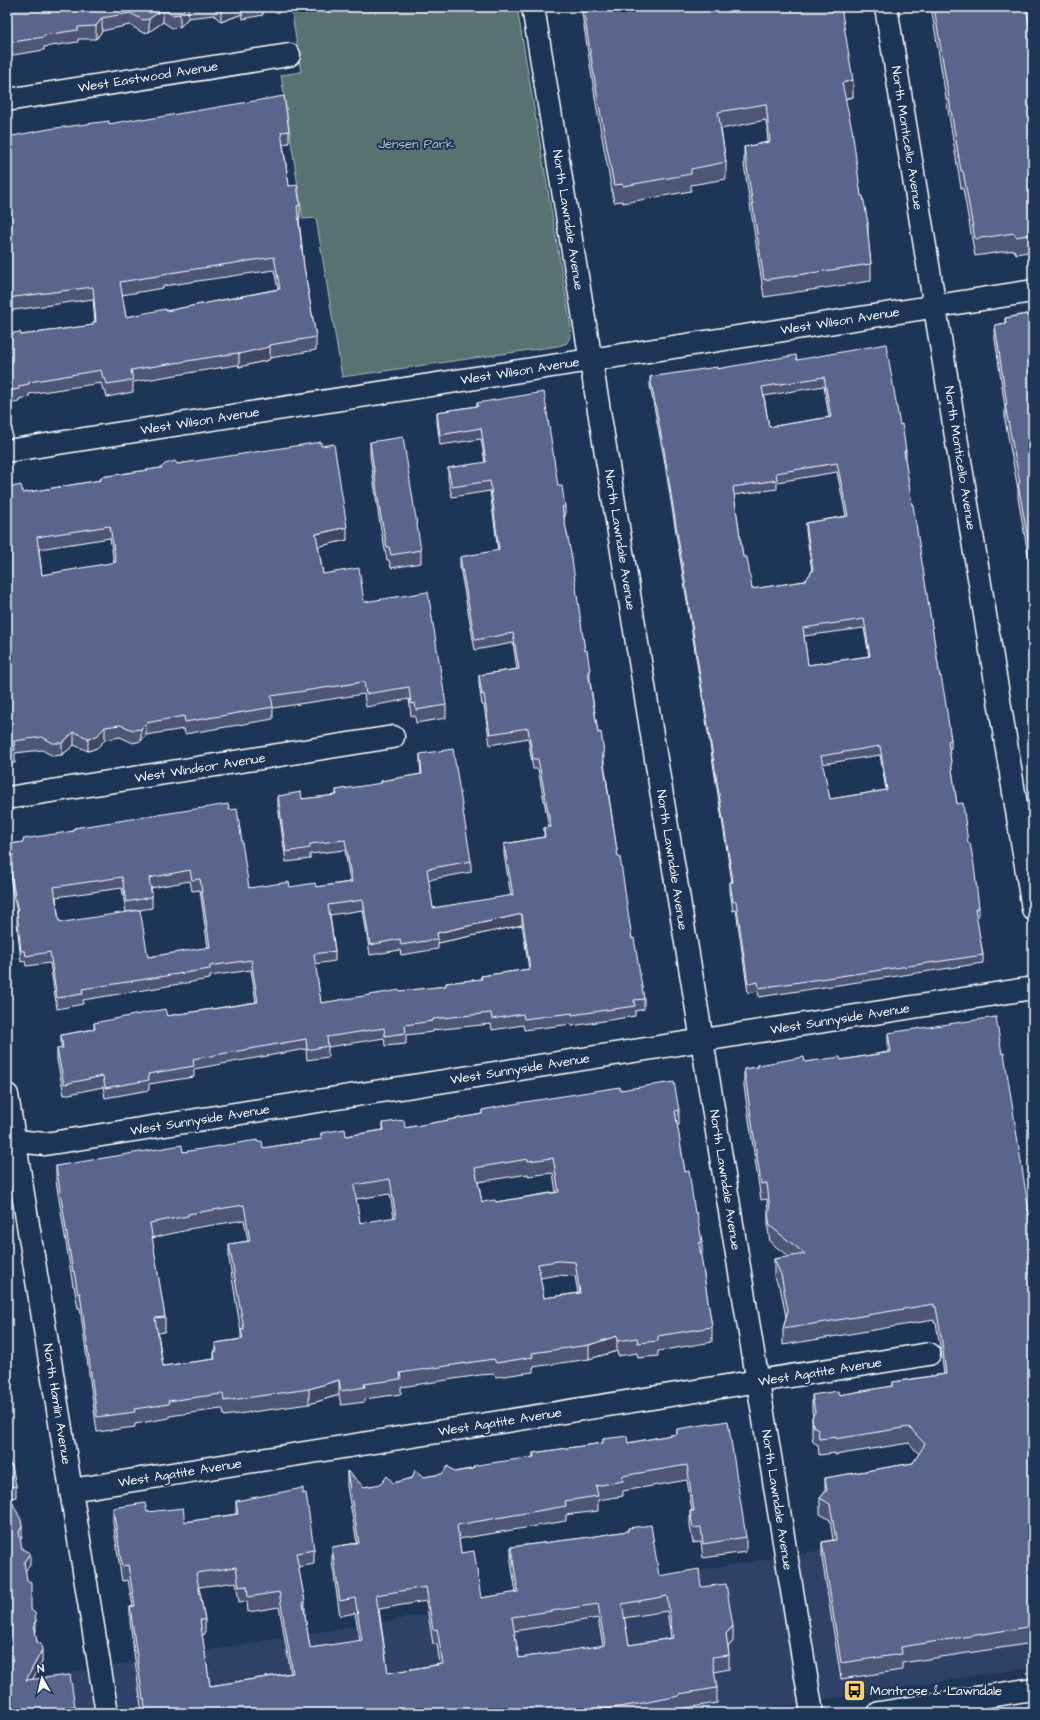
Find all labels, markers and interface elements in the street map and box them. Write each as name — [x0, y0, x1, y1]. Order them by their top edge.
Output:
street label: West Eastwood Avenue — [77, 57, 219, 97]
street label: North Monticello Avenue — [887, 65, 927, 211]
park label: Jensen Park — [378, 135, 454, 153]
street label: North Lawndale Avenue — [548, 148, 588, 292]
street label: West Wilson Avenue — [779, 303, 901, 339]
street label: West Wilson Avenue — [459, 353, 581, 389]
street label: North Monticello Avenue — [940, 385, 980, 531]
street label: West Wilson Avenue — [139, 403, 261, 439]
street label: North Lawndale Avenue — [600, 468, 640, 612]
street label: West Windsor Avenue — [133, 749, 267, 787]
street label: North Lawndale Avenue — [652, 788, 692, 932]
street label: West Sunnyside Avenue — [769, 999, 911, 1040]
street label: West Sunnyside Avenue — [449, 1049, 591, 1090]
street label: West Sunnyside Avenue — [129, 1100, 271, 1141]
street label: North Lawndale Avenue — [705, 1108, 745, 1252]
street label: North Hamlin Avenue — [39, 1342, 75, 1466]
street label: West Agatite Avenue — [757, 1353, 883, 1392]
street label: West Agatite Avenue — [437, 1403, 563, 1442]
street label: North Lawndale Avenue — [757, 1428, 797, 1572]
street label: West Agatite Avenue — [117, 1454, 243, 1493]
north arrow — [22, 1658, 62, 1698]
text: N — [36, 1661, 45, 1677]
bus stop icon: Montrose & Lawndale — [841, 1678, 867, 1704]
place label: Montrose & Lawndale — [870, 1682, 1002, 1700]

